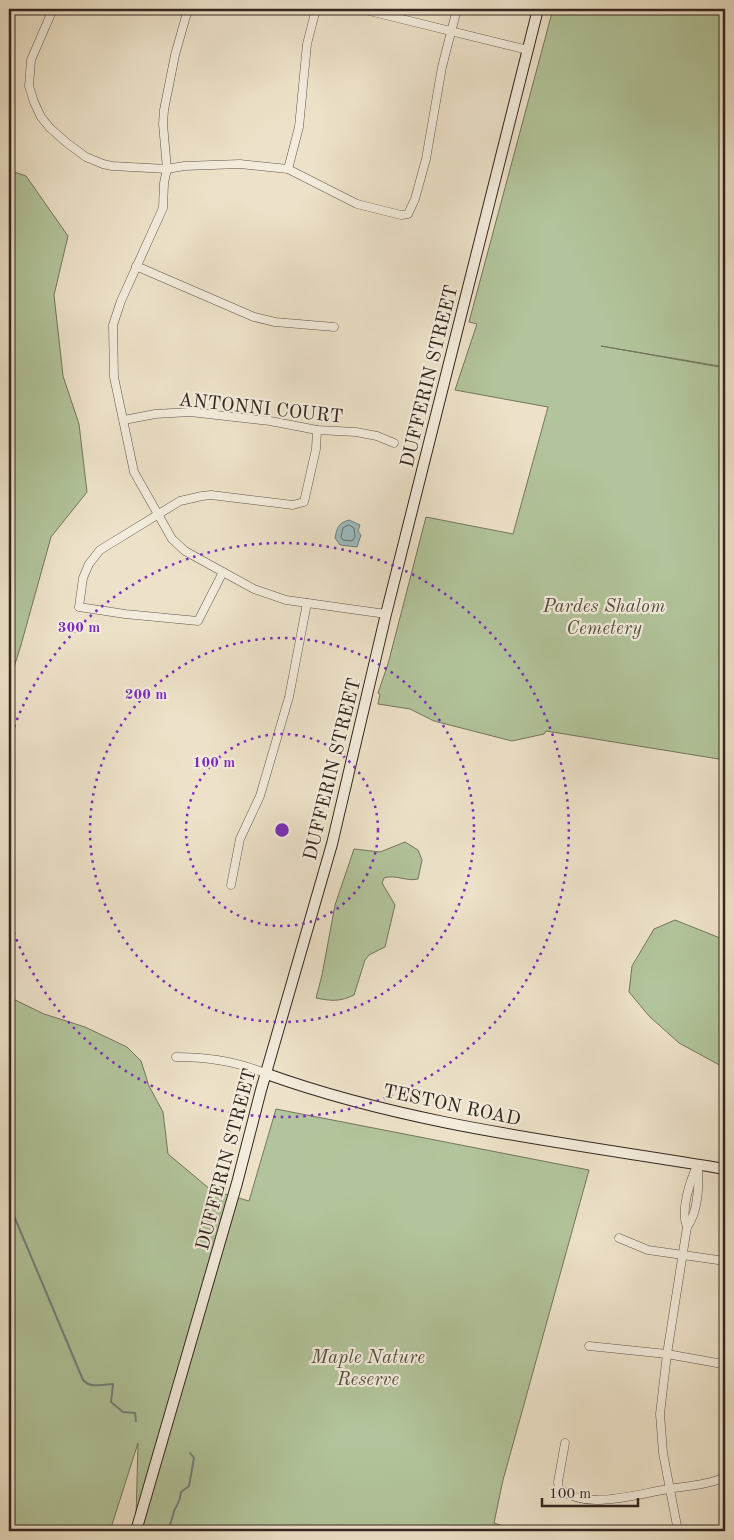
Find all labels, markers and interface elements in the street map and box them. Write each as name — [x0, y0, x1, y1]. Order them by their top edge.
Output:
street label: DUFFERIN STREET — [399, 283, 462, 470]
street label: ANTONNI COURT — [177, 391, 344, 428]
park label: Pardes Shalom Cemetery — [542, 598, 665, 639]
text: 300 m — [58, 621, 100, 636]
street label: DUFFERIN STREET — [302, 676, 365, 863]
text: 200 m — [125, 688, 167, 703]
text: 100 m — [193, 756, 235, 771]
centre of rings — [273, 821, 291, 839]
street label: DUFFERIN STREET — [194, 1067, 261, 1253]
street label: TESTON ROAD — [381, 1083, 522, 1130]
park label: Maple Nature Reserve — [310, 1349, 425, 1390]
scale bar — [542, 1475, 638, 1507]
text: 100 m — [549, 1487, 591, 1502]

